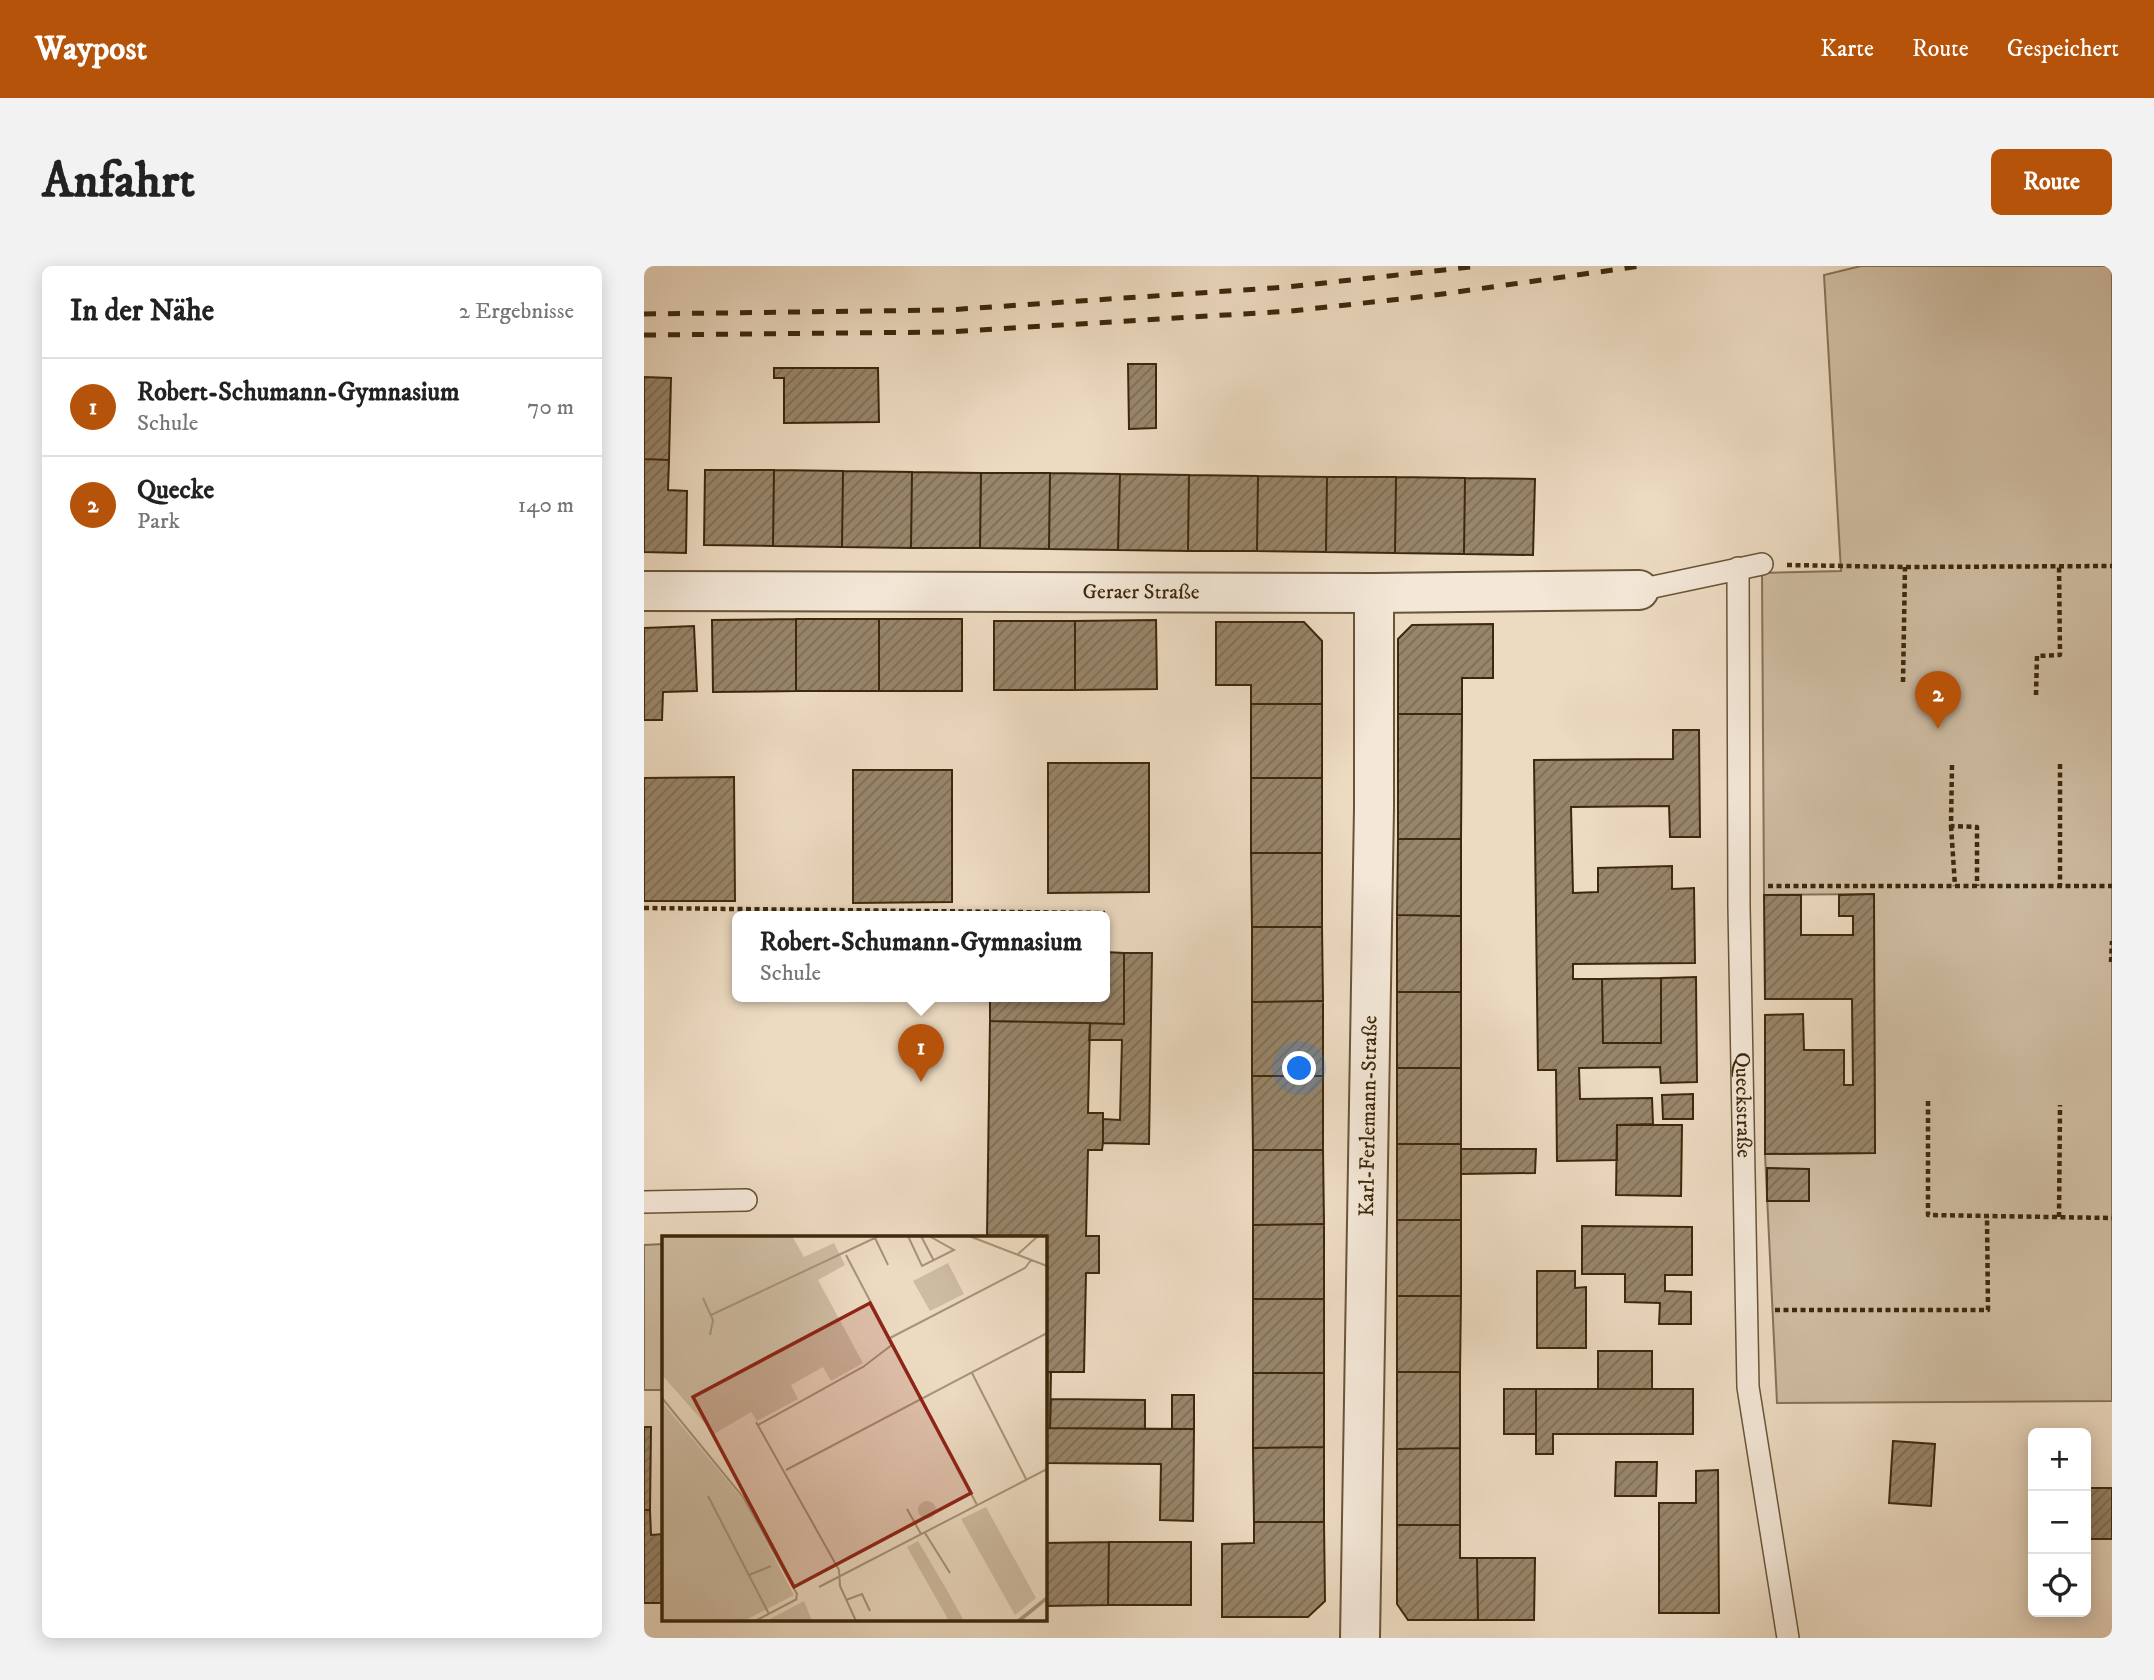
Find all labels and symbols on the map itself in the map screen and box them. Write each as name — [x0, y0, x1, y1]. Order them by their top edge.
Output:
street label: Geraer Straße — [1082, 579, 1200, 606]
pin: 2 — [1915, 671, 1961, 729]
street label: Karl-Ferlemann-Straße — [1354, 1015, 1384, 1217]
pin: 1 — [898, 1024, 944, 1082]
your location — [1282, 1051, 1316, 1085]
street label: Queckstraße — [1729, 1052, 1757, 1158]
inset map — [662, 1236, 1046, 1620]

